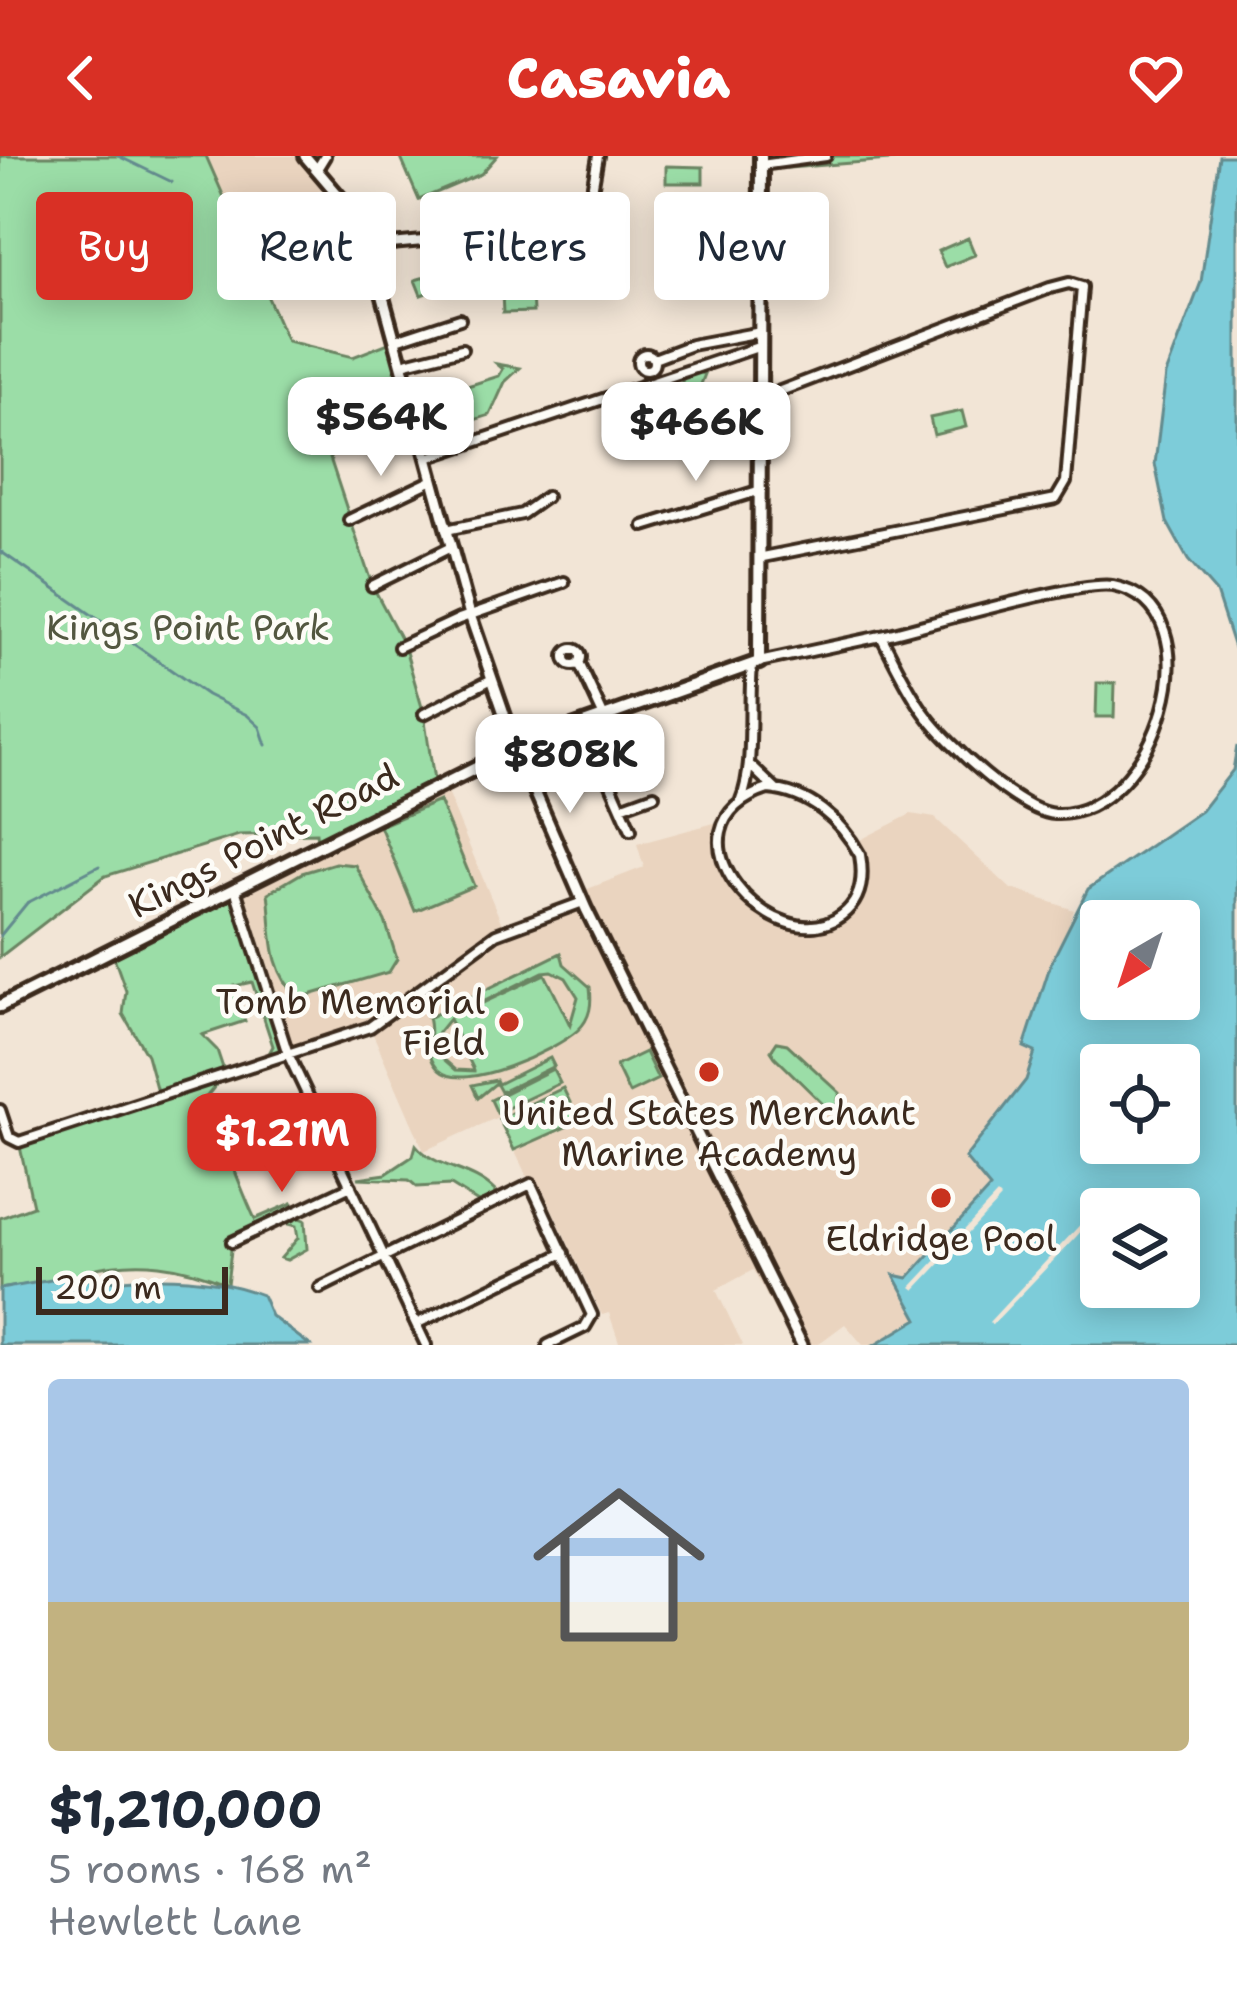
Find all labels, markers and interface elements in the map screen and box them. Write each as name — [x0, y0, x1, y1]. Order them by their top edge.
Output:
text: Casavia — [506, 42, 731, 114]
icon: back — [48, 45, 114, 111]
icon: heart — [1123, 45, 1189, 111]
chip: Buy — [36, 192, 193, 300]
chip: Rent — [217, 192, 396, 300]
chip: Filters — [420, 192, 630, 300]
chip: New — [654, 192, 829, 300]
pin: $564K — [297, 377, 465, 479]
pin: $466K — [612, 382, 780, 484]
text: $564K — [315, 390, 447, 442]
text: $466K — [628, 395, 764, 447]
park label: Kings Point Park — [46, 603, 330, 652]
pin: $808K — [486, 714, 654, 816]
text: $808K — [502, 727, 638, 779]
street label: Kings Point Road — [120, 751, 407, 930]
north arrow — [1080, 900, 1200, 1020]
map controls — [1080, 900, 1200, 1308]
place label: Tomb Memorial Field — [216, 977, 485, 1067]
marker: Tomb Memorial Field — [496, 1009, 522, 1035]
button: locate — [1080, 1044, 1200, 1164]
marker: United States Merchant Marine Academy — [696, 1059, 722, 1085]
place label: United States Merchant Marine Academy — [502, 1088, 916, 1178]
pin: $1.21M — [184, 1093, 380, 1195]
text: $1.21M — [214, 1106, 350, 1158]
marker: Eldridge Pool — [928, 1185, 954, 1211]
button: layers — [1080, 1188, 1200, 1308]
place label: Eldridge Pool — [825, 1214, 1057, 1263]
scale bar — [36, 1261, 228, 1314]
text: 200 m — [54, 1265, 162, 1310]
icon: home — [511, 1457, 727, 1673]
text: $1,210,000 — [48, 1775, 323, 1843]
text: 5 rooms · 168 m² — [48, 1843, 372, 1895]
text: Hewlett Lane — [48, 1895, 302, 1947]

